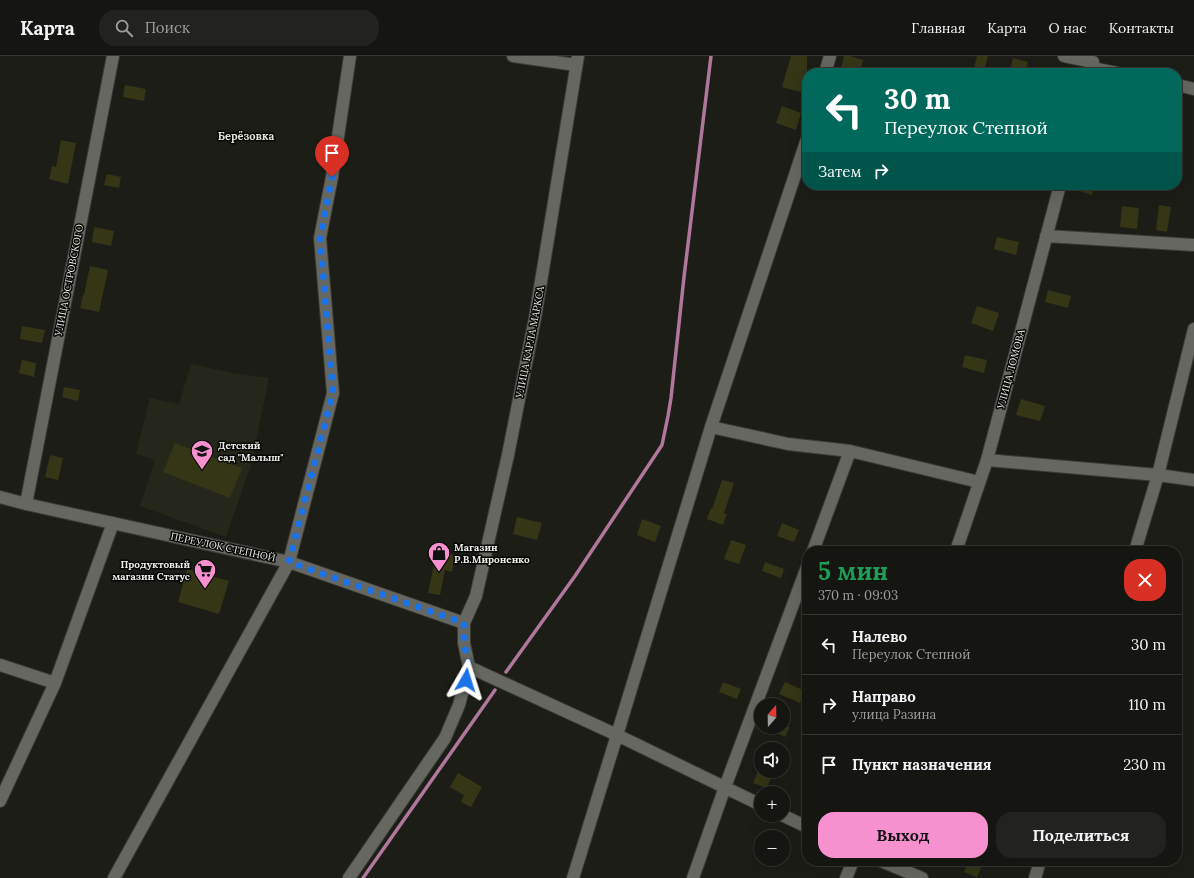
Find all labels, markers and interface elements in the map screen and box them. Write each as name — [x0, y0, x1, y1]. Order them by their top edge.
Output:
search box — [99, 10, 379, 46]
text: Карта — [20, 16, 75, 40]
icon: search — [113, 17, 135, 39]
text: Поиск — [145, 18, 190, 37]
text: Главная — [911, 19, 965, 37]
text: Карта — [987, 19, 1027, 37]
text: О нас — [1049, 19, 1087, 37]
text: Контакты — [1109, 19, 1174, 37]
text: 30 m — [884, 81, 951, 117]
icon: left — [818, 84, 870, 136]
text: Переулок Степной — [884, 116, 1048, 139]
district label: Берёзовка — [218, 129, 274, 143]
pin — [315, 136, 349, 177]
icon: arrive — [321, 142, 343, 164]
icon: right — [870, 160, 892, 182]
text: Затем — [818, 162, 862, 181]
street label: УЛИЦА ОСТРОВСКОГО — [52, 223, 86, 338]
street label: УЛИЦА КАРЛА МАРКСА — [513, 284, 547, 400]
street label: УЛИЦА ЛОМОВА — [994, 327, 1028, 411]
school or university icon: Детский сад "Малыш" — [189, 438, 215, 471]
place label: Детский сад "Малыш" — [218, 439, 284, 464]
street label: ПЕРЕУЛОК СТЕПНОЙ — [169, 530, 277, 565]
shop icon: Магазин Р.В.Мироненко — [426, 540, 452, 573]
place label: Магазин Р.В.Мироненко — [454, 541, 530, 566]
text: 5 мин — [818, 556, 888, 587]
supermarket icon: Продуктовый магазин Статус — [192, 557, 218, 590]
place label: Продуктовый магазин Статус — [112, 558, 191, 583]
button: close — [1124, 559, 1166, 601]
text: 370 m · 09:03 — [818, 587, 898, 604]
text: Налево — [852, 627, 907, 646]
icon: left — [818, 634, 840, 656]
text: 30 m — [1131, 635, 1166, 654]
text: Переулок Степной — [852, 646, 970, 663]
position arrow — [445, 659, 487, 701]
text: Направо — [852, 687, 916, 706]
icon: right — [818, 694, 840, 716]
text: 110 m — [1128, 695, 1166, 714]
north arrow — [754, 698, 790, 734]
map controls — [754, 698, 790, 866]
text: улица Разина — [852, 706, 936, 723]
button: sound — [754, 742, 790, 778]
icon: arrive — [818, 754, 840, 776]
text: Пункт назначения — [852, 755, 992, 774]
text: 230 m — [1123, 755, 1166, 774]
button: + — [754, 786, 790, 822]
button: Выход — [818, 812, 988, 858]
button: Поделиться — [996, 812, 1166, 858]
button: − — [754, 830, 790, 866]

